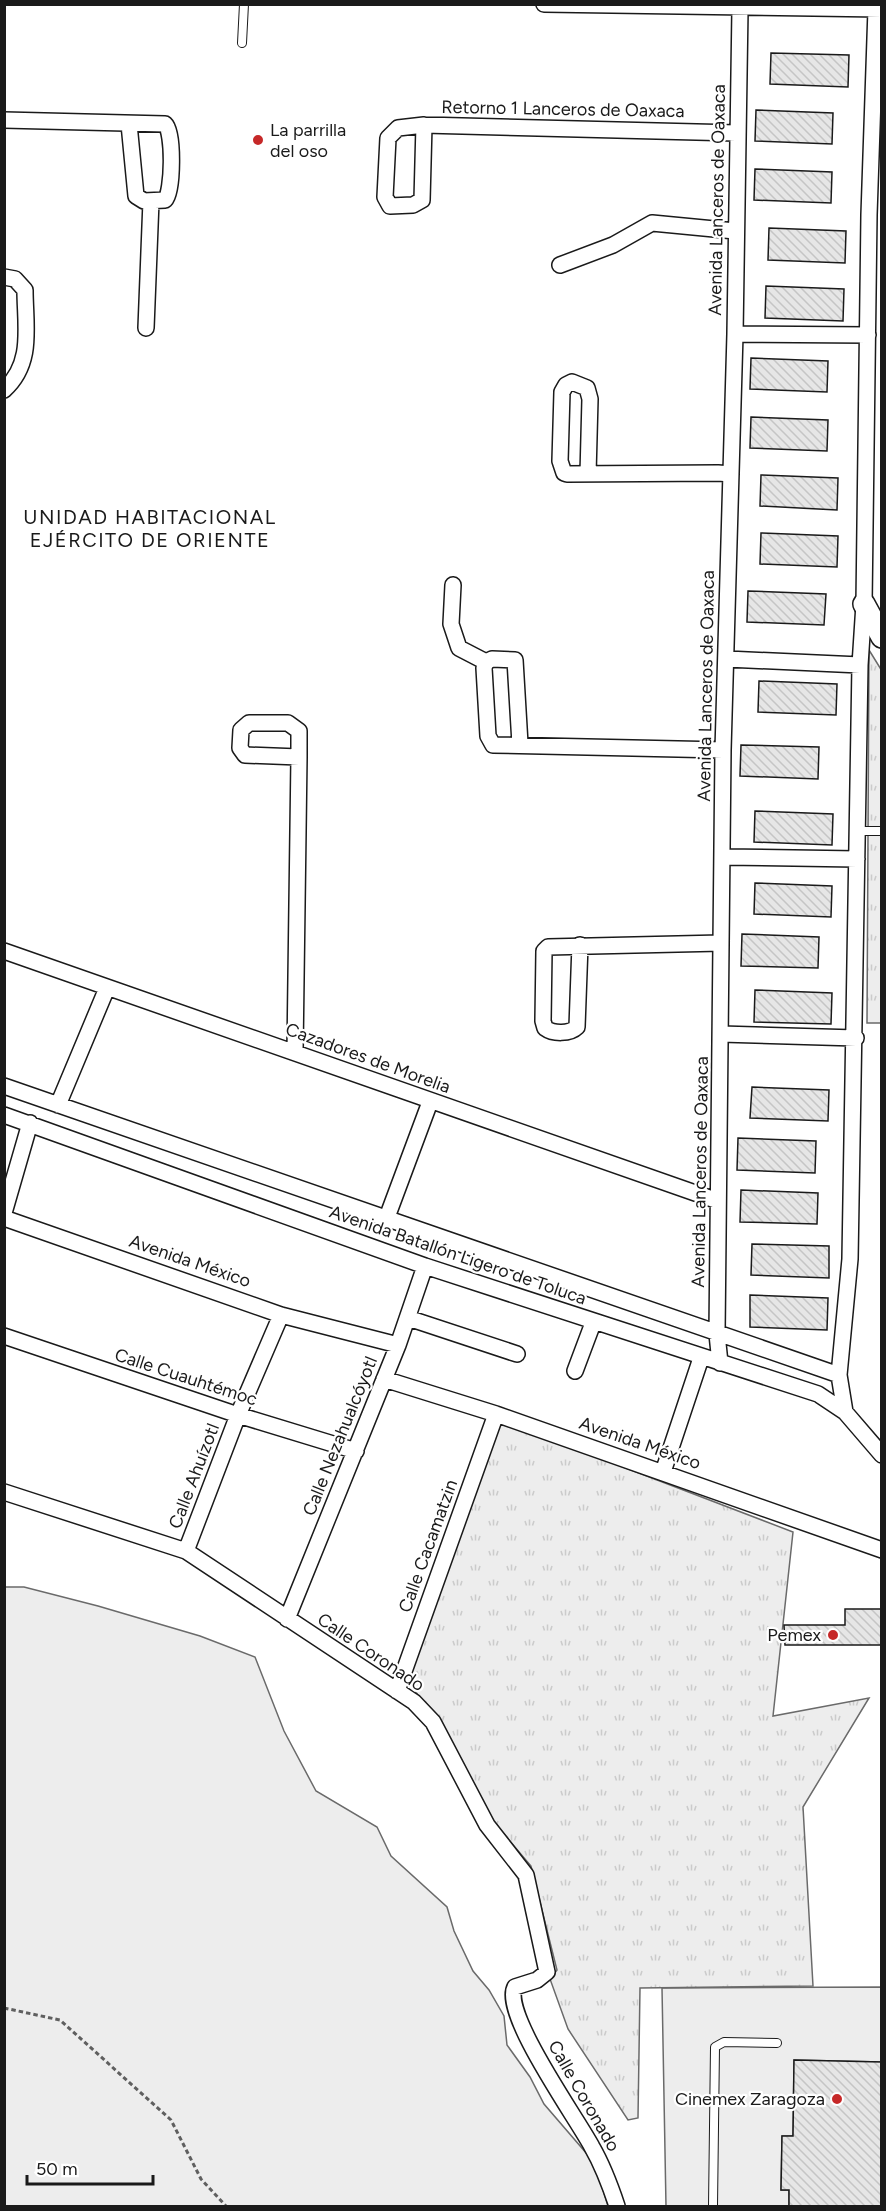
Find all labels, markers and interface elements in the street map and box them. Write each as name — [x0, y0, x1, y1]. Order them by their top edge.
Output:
street label: Avenida Lanceros de Oaxaca — [704, 84, 730, 316]
street label: Retorno 1 Lanceros de Oaxaca — [441, 96, 685, 122]
place label: La parrilla del oso — [270, 119, 346, 162]
marker: La parrilla del oso — [251, 133, 265, 147]
district label: UNIDAD HABITACIONAL EJÉRCITO DE ORIENTE — [23, 505, 277, 552]
street label: Avenida Lanceros de Oaxaca — [693, 570, 719, 802]
street label: Cazadores de Morelia — [283, 1018, 453, 1098]
street label: Avenida Lanceros de Oaxaca — [687, 1056, 713, 1288]
street label: Avenida Batallón Ligero de Toluca — [327, 1201, 589, 1309]
street label: Avenida México — [126, 1230, 254, 1292]
street label: Calle Cuauhtémoc — [112, 1344, 260, 1411]
street label: Calle Nezahualcóyotl — [298, 1353, 382, 1519]
street label: Avenida México — [576, 1412, 704, 1474]
street label: Calle Ahuízotl — [164, 1420, 224, 1532]
street label: Calle Cacamatzin — [394, 1477, 462, 1615]
street label: Calle Coronado — [313, 1608, 429, 1696]
place label: Pemex — [767, 1624, 821, 1646]
marker: Pemex — [826, 1628, 840, 1642]
street label: Calle Coronado — [543, 2037, 625, 2155]
place label: Cinemex Zaragoza — [675, 2088, 825, 2110]
marker: Cinemex Zaragoza — [830, 2092, 844, 2106]
scale bar — [27, 2148, 153, 2186]
text: 50 m — [36, 2158, 78, 2180]

